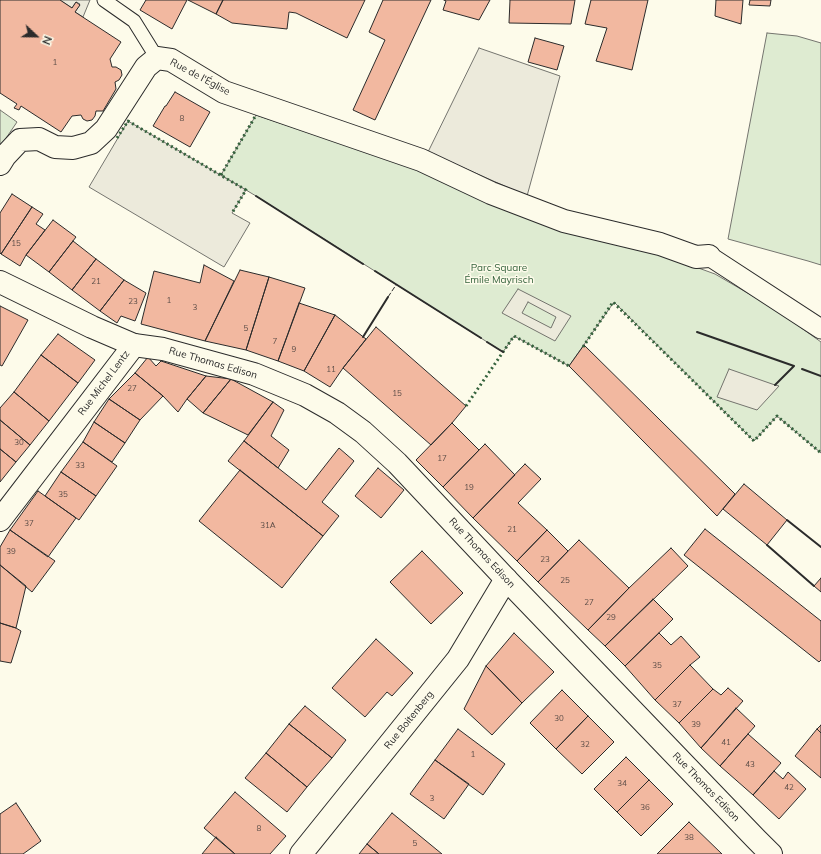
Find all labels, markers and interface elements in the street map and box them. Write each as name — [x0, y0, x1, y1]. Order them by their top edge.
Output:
north arrow — [16, 16, 56, 56]
text: N — [39, 34, 55, 47]
street label: Rue de l'Église — [168, 56, 232, 98]
house number: 1 — [53, 58, 57, 68]
house number: 8 — [180, 114, 184, 124]
house number: 15 — [11, 239, 21, 249]
park label: Parc Square Émile Mayrisch — [464, 262, 534, 286]
house number: 21 — [91, 277, 101, 287]
house number: 1 — [167, 296, 171, 306]
house number: 23 — [128, 297, 138, 307]
house number: 3 — [193, 303, 197, 313]
house number: 5 — [244, 324, 248, 334]
house number: 7 — [273, 337, 277, 347]
street label: Rue Thomas Edison — [167, 345, 259, 381]
house number: 9 — [292, 345, 296, 355]
street label: Rue Michel Lentz — [76, 348, 132, 418]
house number: 11 — [326, 365, 336, 375]
house number: 27 — [127, 384, 137, 394]
house number: 15 — [392, 389, 402, 399]
house number: 30 — [14, 438, 24, 448]
house number: 17 — [437, 454, 447, 464]
house number: 33 — [75, 461, 85, 471]
house number: 19 — [464, 483, 474, 493]
house number: 35 — [58, 490, 68, 500]
street label: Rue Thomas Edison — [446, 515, 518, 591]
house number: 37 — [24, 519, 34, 529]
house number: 31A — [260, 521, 276, 531]
house number: 21 — [507, 525, 517, 535]
house number: 39 — [6, 547, 16, 557]
house number: 23 — [540, 555, 550, 565]
house number: 25 — [560, 576, 570, 586]
house number: 27 — [584, 598, 594, 608]
house number: 29 — [606, 613, 616, 623]
house number: 35 — [652, 661, 662, 671]
street label: Rue Boitenberg — [382, 688, 436, 752]
house number: 37 — [672, 700, 682, 710]
house number: 30 — [554, 714, 564, 724]
house number: 39 — [691, 720, 701, 730]
house number: 41 — [721, 738, 731, 748]
house number: 32 — [580, 740, 590, 750]
house number: 1 — [471, 750, 475, 760]
street label: Rue Thomas Edison — [670, 750, 742, 824]
house number: 43 — [745, 760, 755, 770]
house number: 34 — [617, 779, 627, 789]
house number: 42 — [784, 783, 794, 793]
house number: 3 — [430, 794, 434, 804]
house number: 36 — [640, 803, 650, 813]
house number: 8 — [257, 824, 261, 834]
house number: 38 — [684, 833, 694, 843]
house number: 5 — [413, 839, 417, 849]

